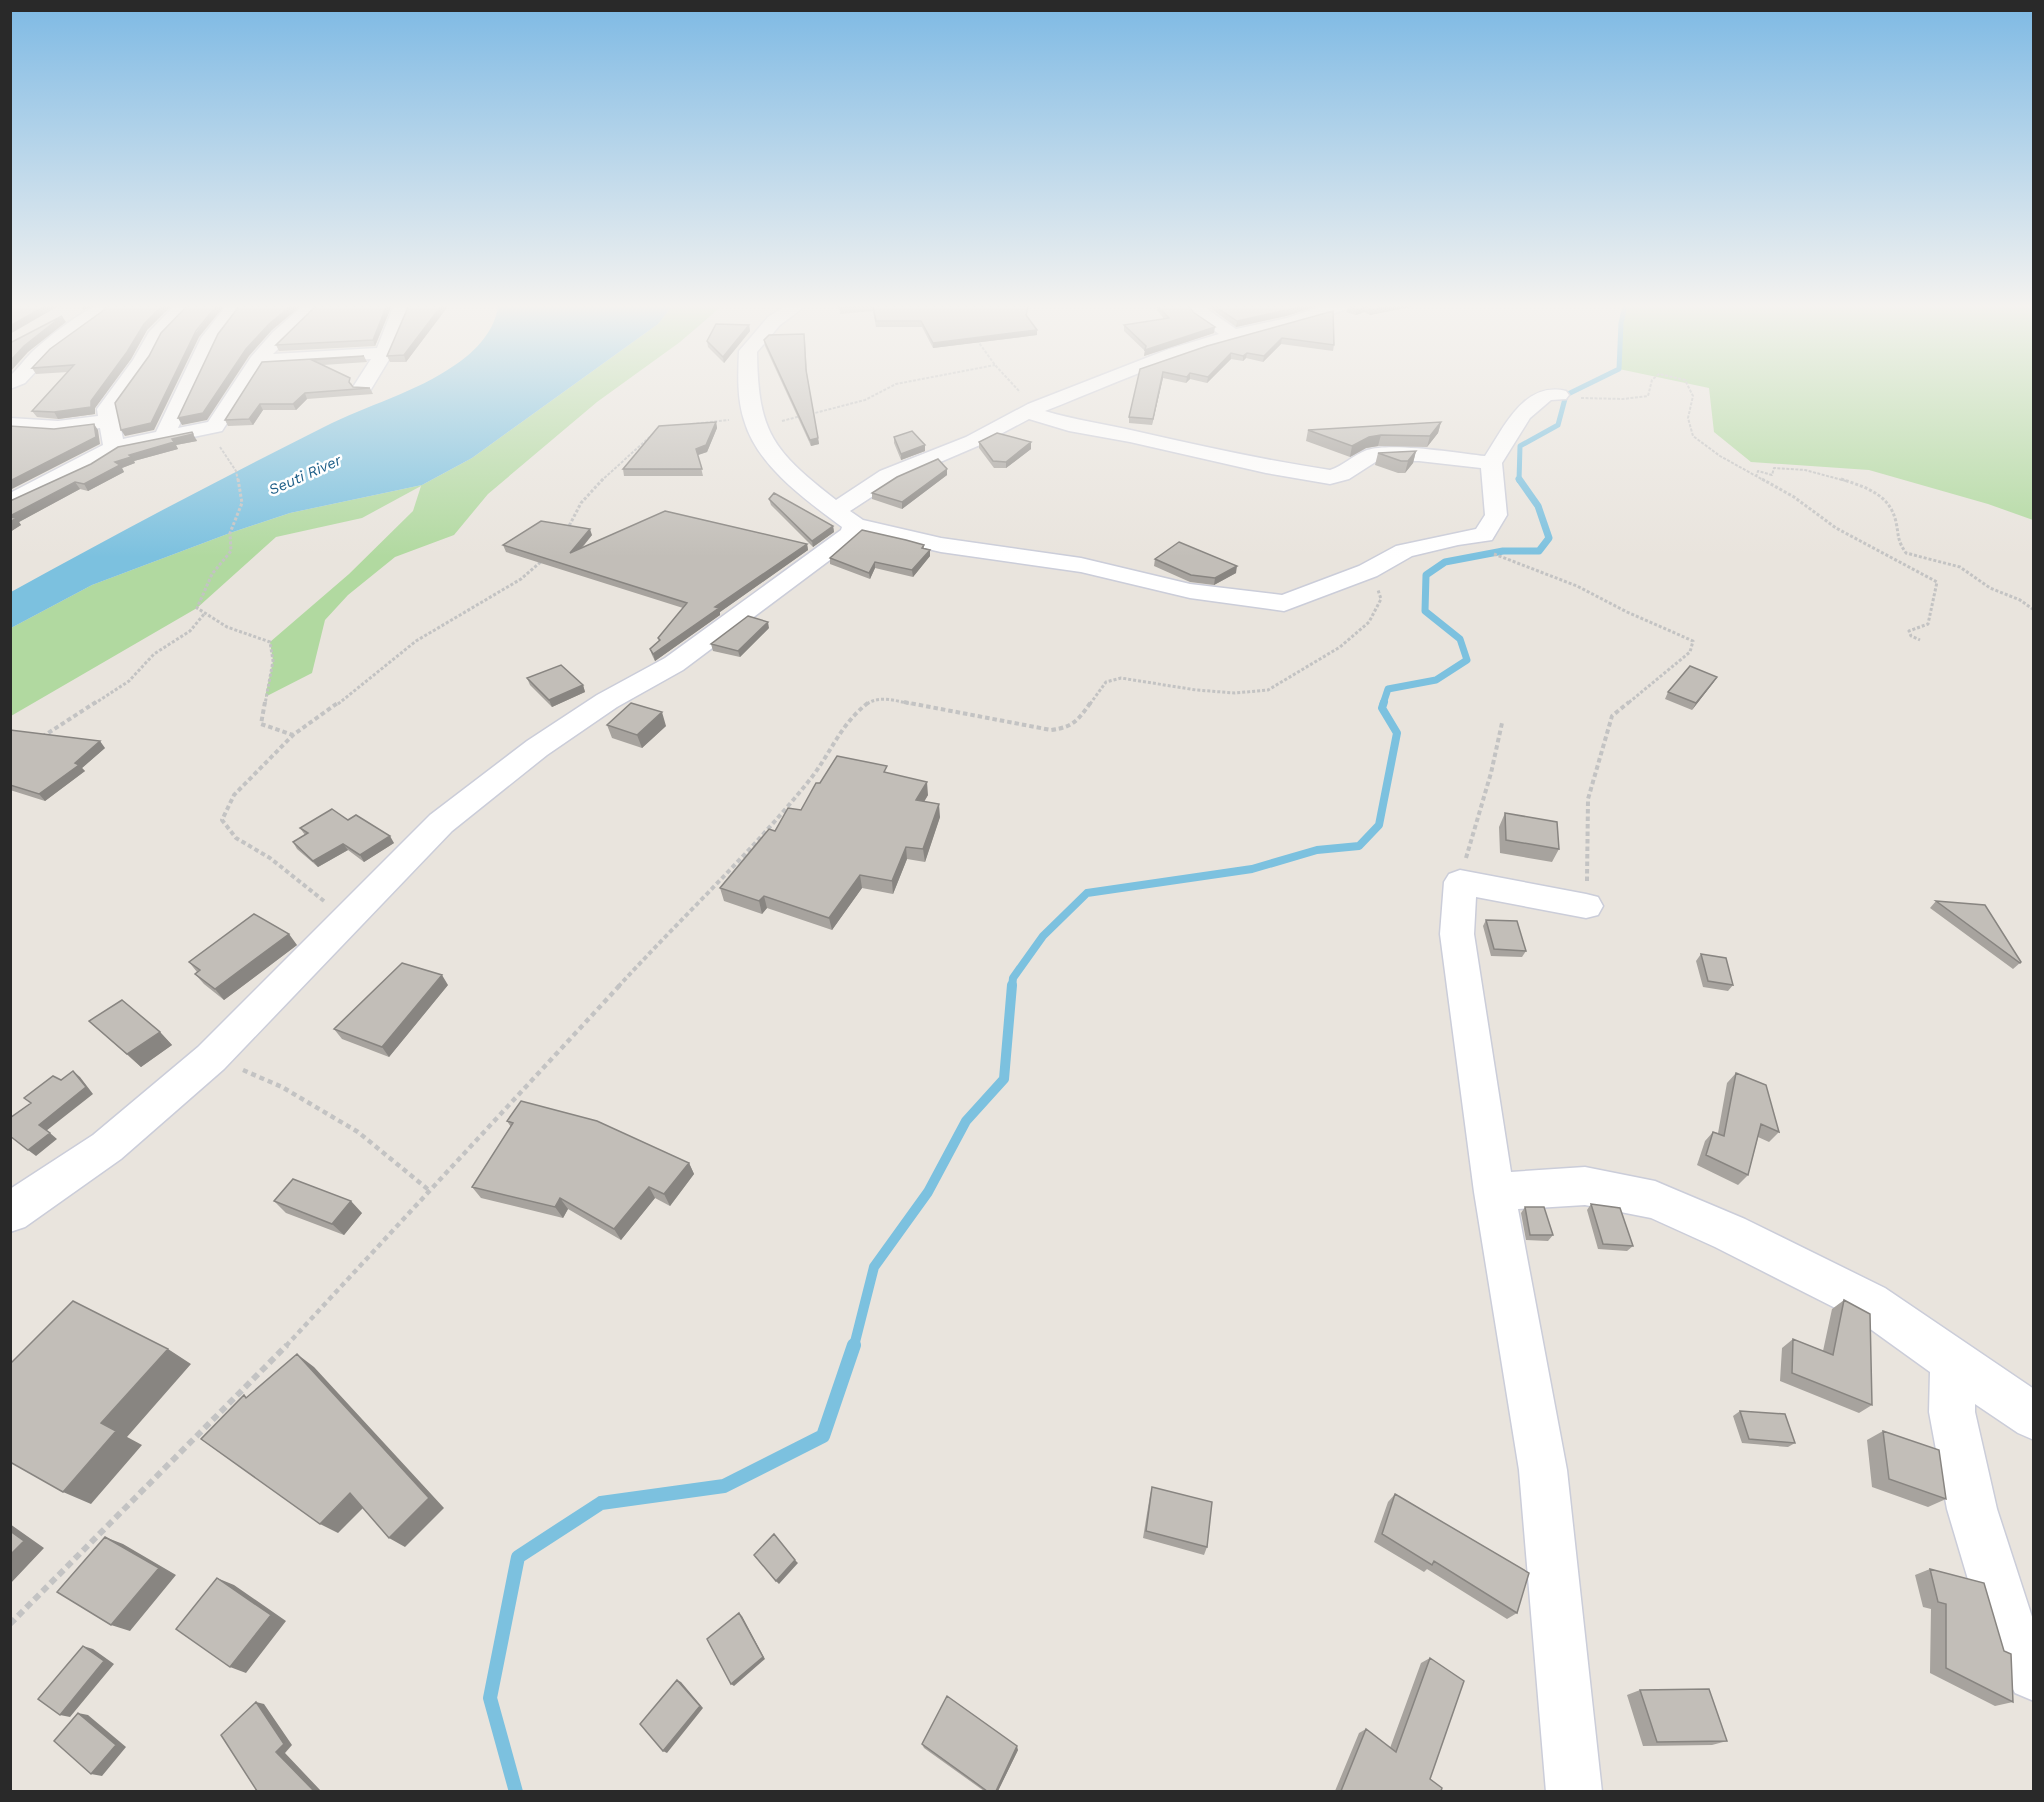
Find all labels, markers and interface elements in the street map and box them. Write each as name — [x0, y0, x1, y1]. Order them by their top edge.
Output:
water label: Seuti River — [266, 451, 345, 499]

